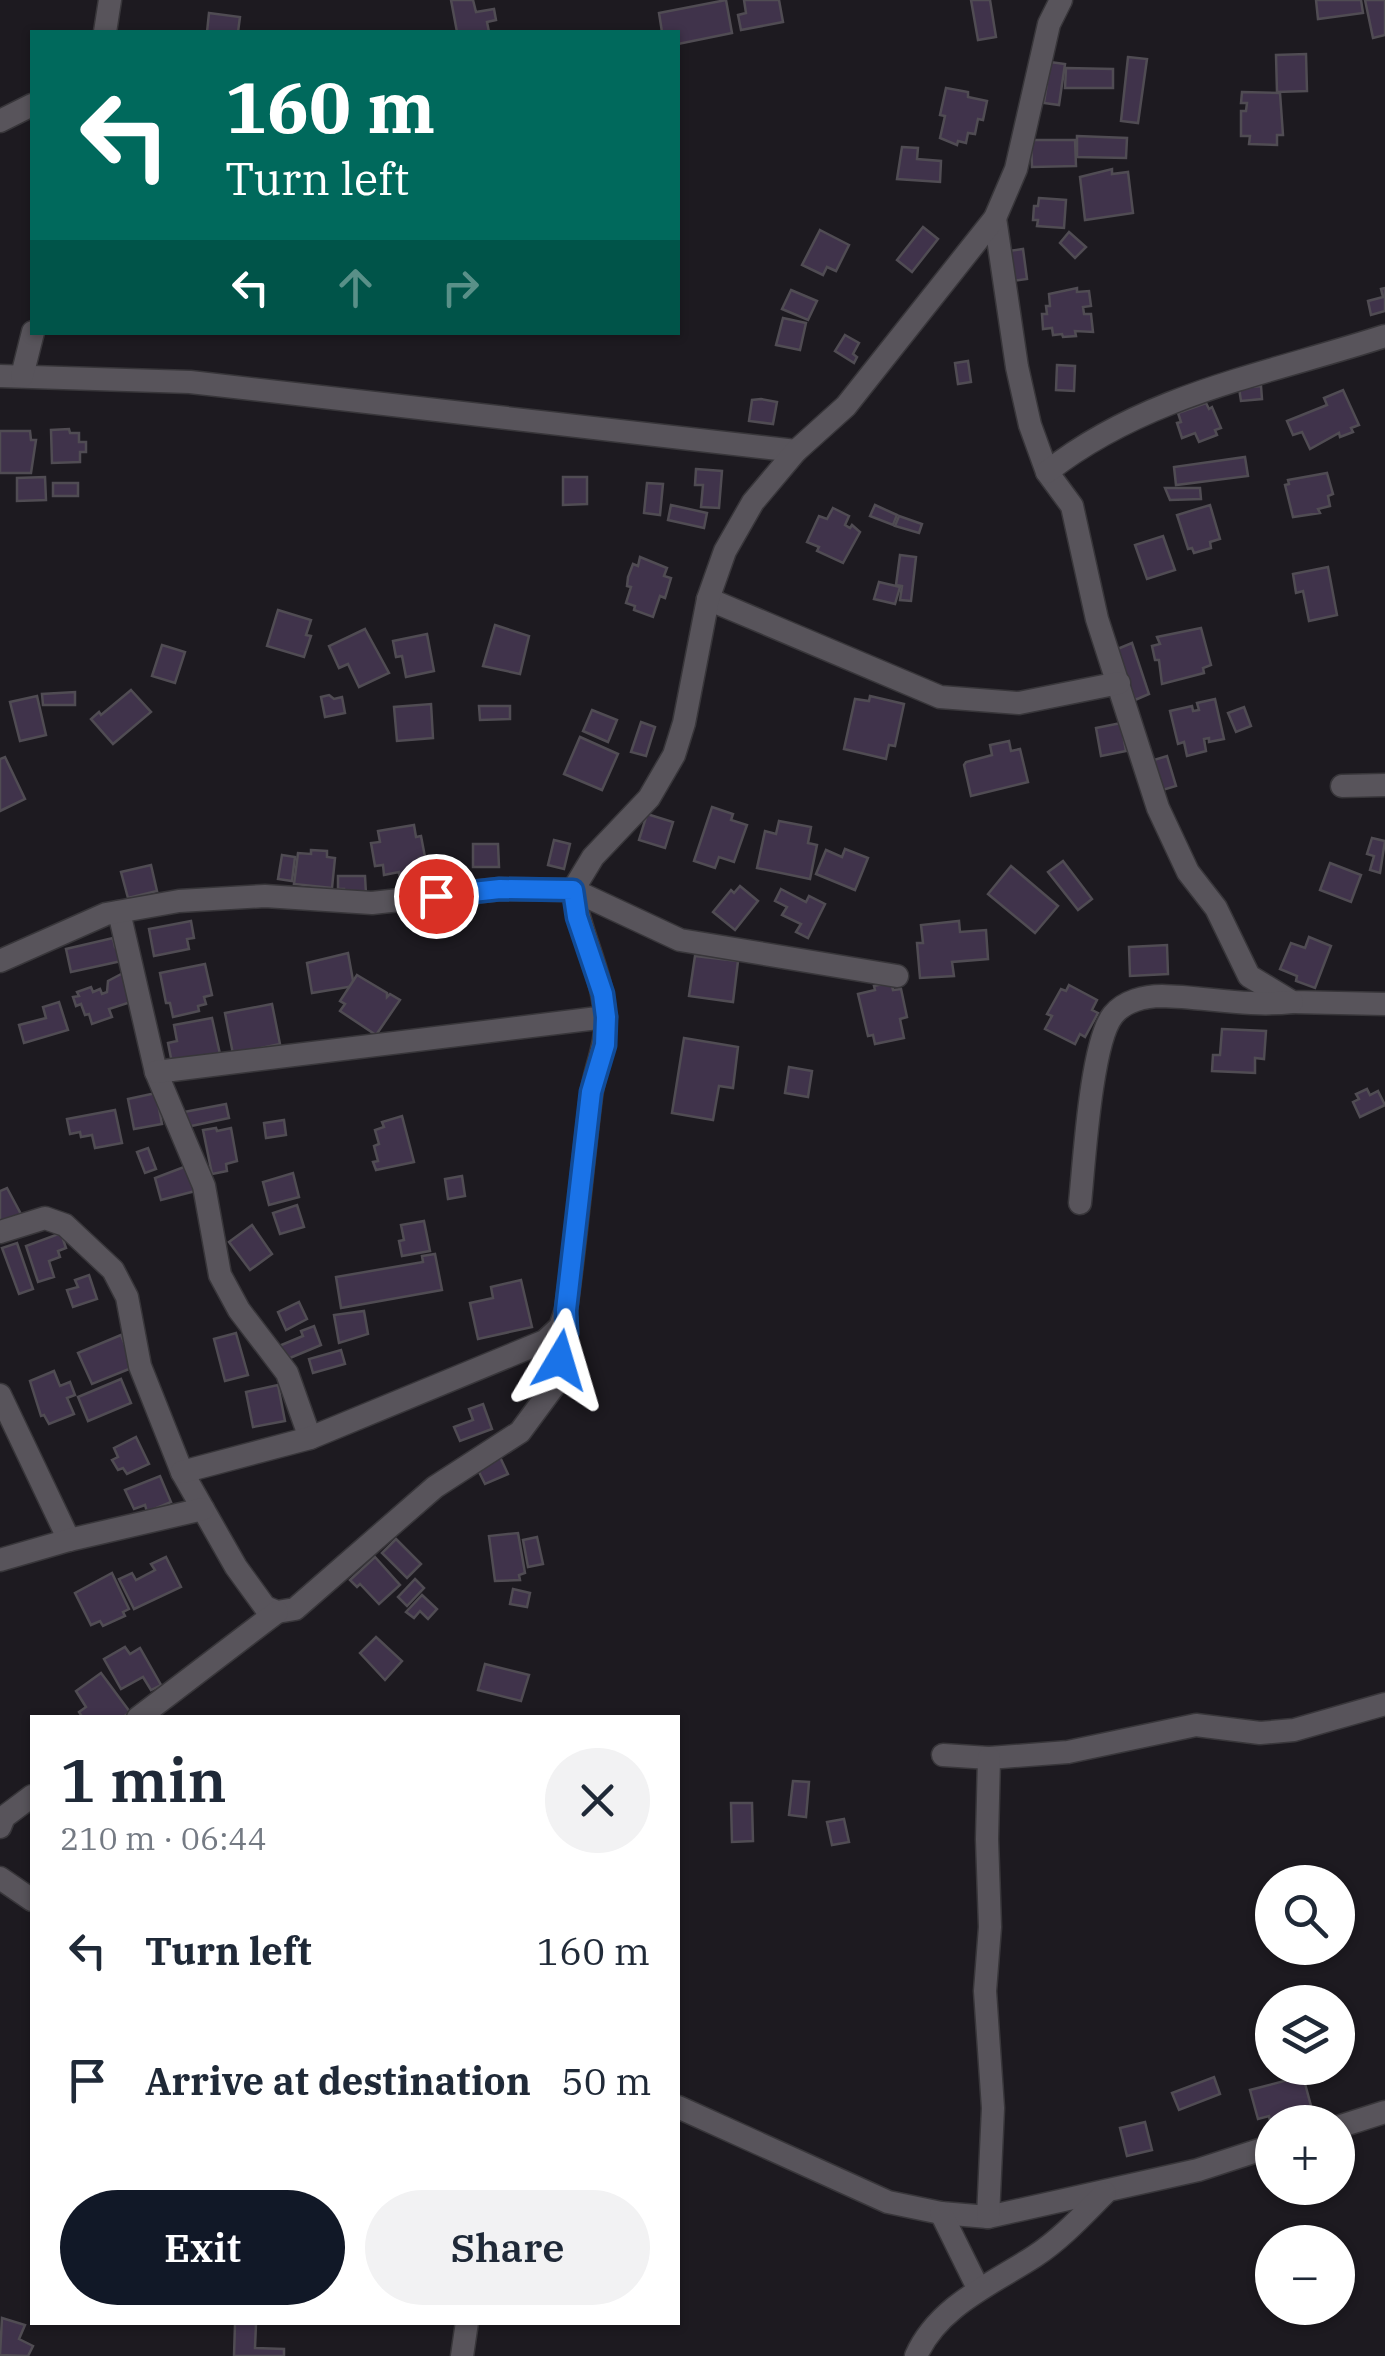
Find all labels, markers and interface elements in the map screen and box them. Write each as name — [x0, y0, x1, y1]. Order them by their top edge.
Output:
text: 160 m — [225, 61, 435, 152]
icon: left — [60, 70, 190, 200]
text: Turn left — [225, 149, 409, 207]
icon: left — [223, 260, 278, 315]
icon: ahead — [328, 260, 383, 315]
icon: right — [433, 260, 488, 315]
pin — [394, 854, 479, 939]
icon: arrive — [409, 869, 464, 924]
position arrow — [508, 1308, 612, 1412]
text: 1 min — [60, 1740, 227, 1819]
button: close — [545, 1748, 650, 1853]
text: 210 m · 06:44 — [60, 1817, 267, 1859]
map controls — [1255, 1865, 1355, 2325]
button: search — [1255, 1865, 1355, 1965]
icon: left — [60, 1923, 115, 1978]
text: Turn left — [145, 1926, 312, 1975]
text: 160 m — [537, 1926, 650, 1975]
button: layers — [1255, 1985, 1355, 2085]
icon: arrive — [60, 2053, 115, 2108]
text: Arrive at destination — [145, 2056, 531, 2105]
text: 50 m — [561, 2056, 652, 2105]
button: + — [1255, 2105, 1355, 2205]
button: Exit — [60, 2190, 345, 2305]
button: Share — [365, 2190, 650, 2305]
button: − — [1255, 2225, 1355, 2325]

